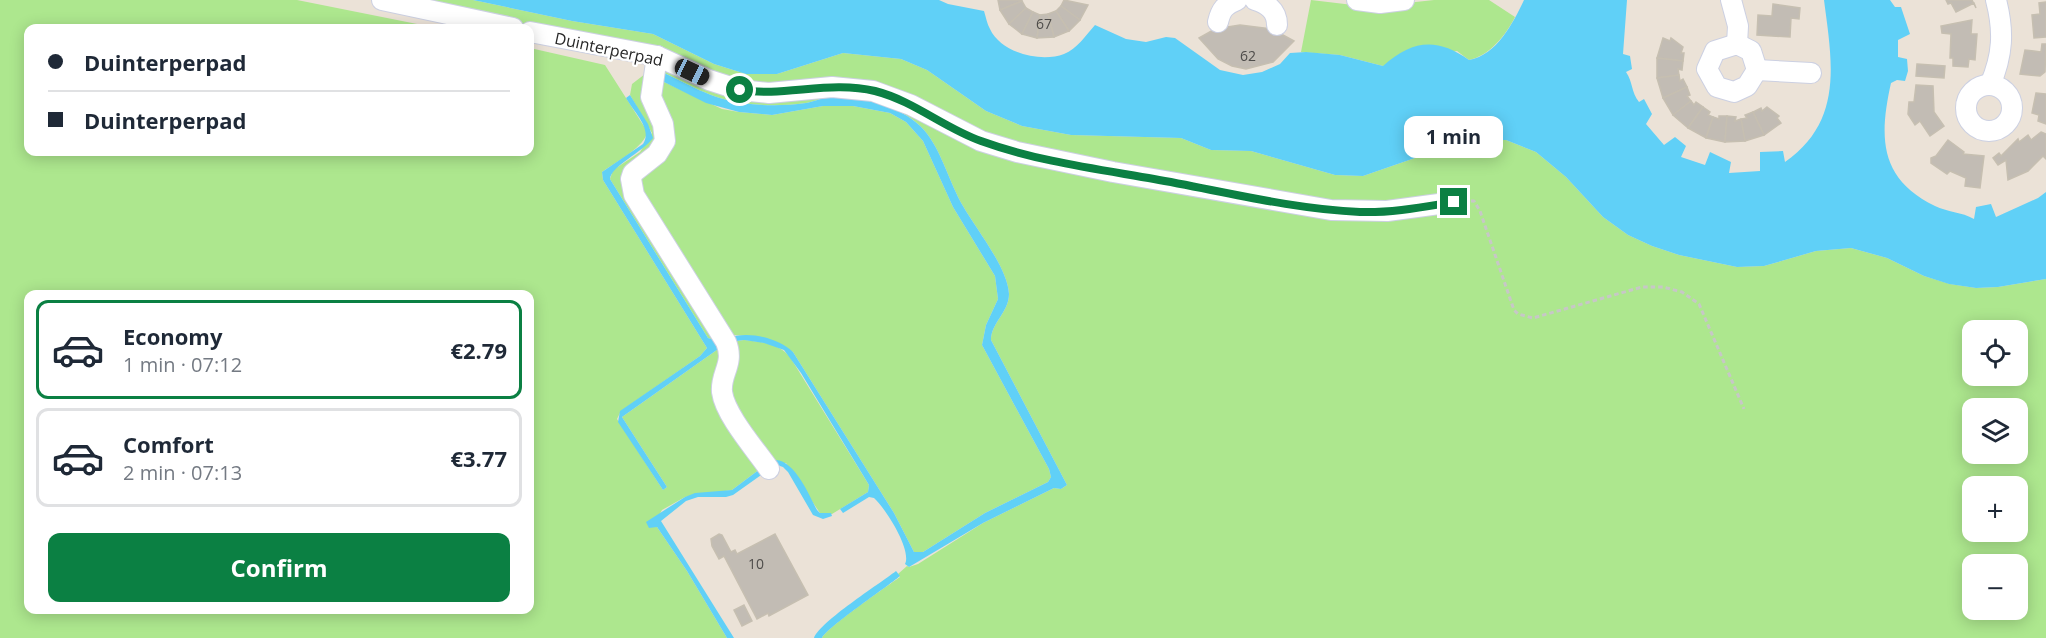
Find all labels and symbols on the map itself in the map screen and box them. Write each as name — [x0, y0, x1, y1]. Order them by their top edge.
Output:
house number: 67 — [1036, 14, 1052, 33]
street label: Duinterperpad — [553, 27, 665, 71]
house number: 62 — [1240, 46, 1256, 65]
car — [672, 56, 712, 88]
route start — [726, 76, 753, 103]
callout: 1 min — [1404, 115, 1504, 157]
route end — [1440, 188, 1467, 215]
house number: 10 — [748, 554, 764, 573]

